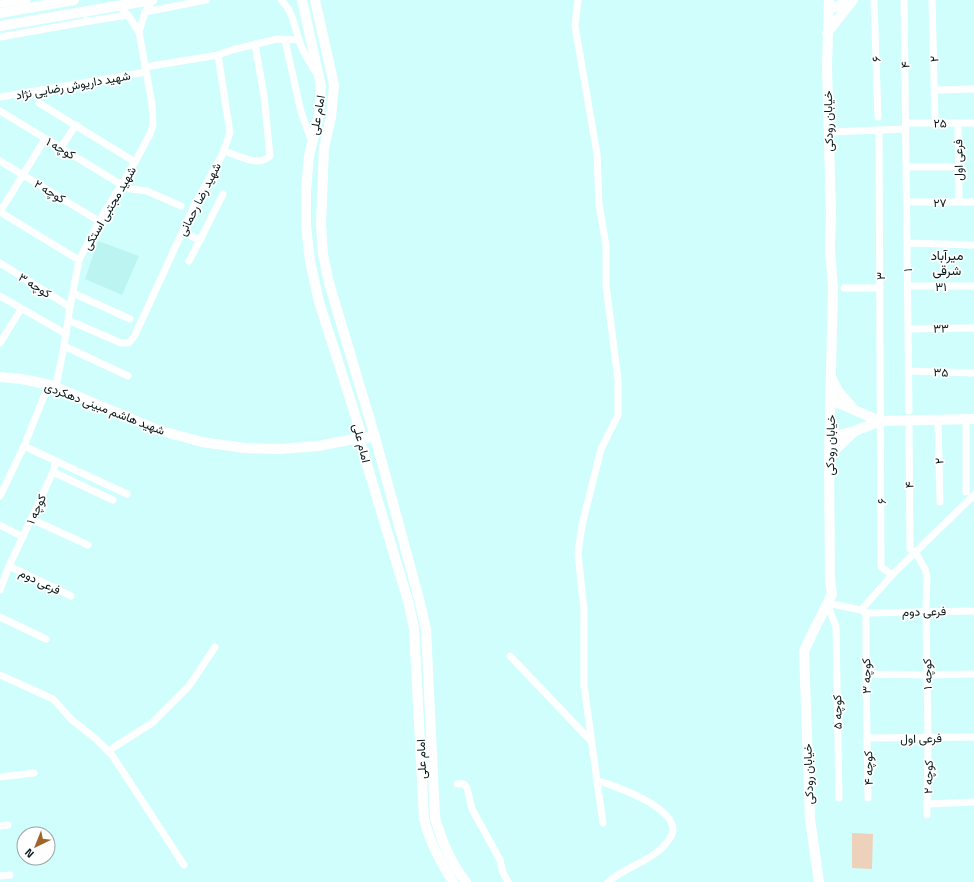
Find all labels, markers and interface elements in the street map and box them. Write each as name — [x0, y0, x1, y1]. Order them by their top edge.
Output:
street label: ۶ — [866, 56, 886, 62]
street label: ۲ — [924, 56, 944, 62]
street label: ۴ — [895, 61, 915, 69]
street label: شهید داریوش رضایی نژاد — [14, 66, 132, 104]
street label: خیابان رودکی — [818, 90, 838, 152]
street label: امام علی — [304, 94, 330, 136]
street label: ۲۵ — [933, 113, 947, 133]
street label: کوچه ۱ — [43, 132, 79, 164]
street label: فرعی اول — [948, 139, 968, 181]
street label: شهید رضا رحمانی — [172, 159, 226, 239]
street label: شهید مجتبی استکی — [77, 162, 141, 254]
street label: کوچه ۲ — [31, 174, 69, 208]
street label: ۲۷ — [933, 193, 947, 212]
district label: میرآباد شرقی — [931, 245, 963, 280]
street label: کوچه ۳ — [15, 268, 55, 302]
street label: ۱ — [898, 268, 917, 272]
street label: ۳ — [871, 272, 890, 280]
street label: ۳۱ — [935, 277, 947, 296]
street label: ۳۳ — [933, 318, 949, 338]
street label: ۳۵ — [933, 362, 949, 382]
street label: شهید هاشم مبینی دهکردی — [42, 376, 168, 440]
street label: خیابان رودکی — [820, 414, 840, 476]
street label: امام علی — [348, 421, 376, 465]
street label: ۲ — [929, 458, 949, 464]
street label: ۴ — [899, 481, 919, 489]
street label: کوچه ۱ — [21, 491, 51, 527]
street label: ۶ — [872, 498, 891, 504]
street label: فرعی دوم — [16, 563, 64, 599]
street label: فرعی دوم — [902, 601, 946, 621]
street label: کوچه ۳ — [856, 658, 876, 694]
street label: کوچه ۱ — [917, 658, 937, 690]
street label: کوچه ۵ — [827, 695, 847, 729]
street label: فرعی اول — [900, 728, 942, 748]
street label: امام علی — [411, 739, 431, 779]
street label: خیابان رودکی — [797, 743, 819, 805]
street label: کوچه ۴ — [858, 751, 878, 785]
street label: کوچه ۲ — [918, 760, 938, 794]
north arrow — [16, 826, 56, 866]
text: N — [21, 845, 37, 862]

